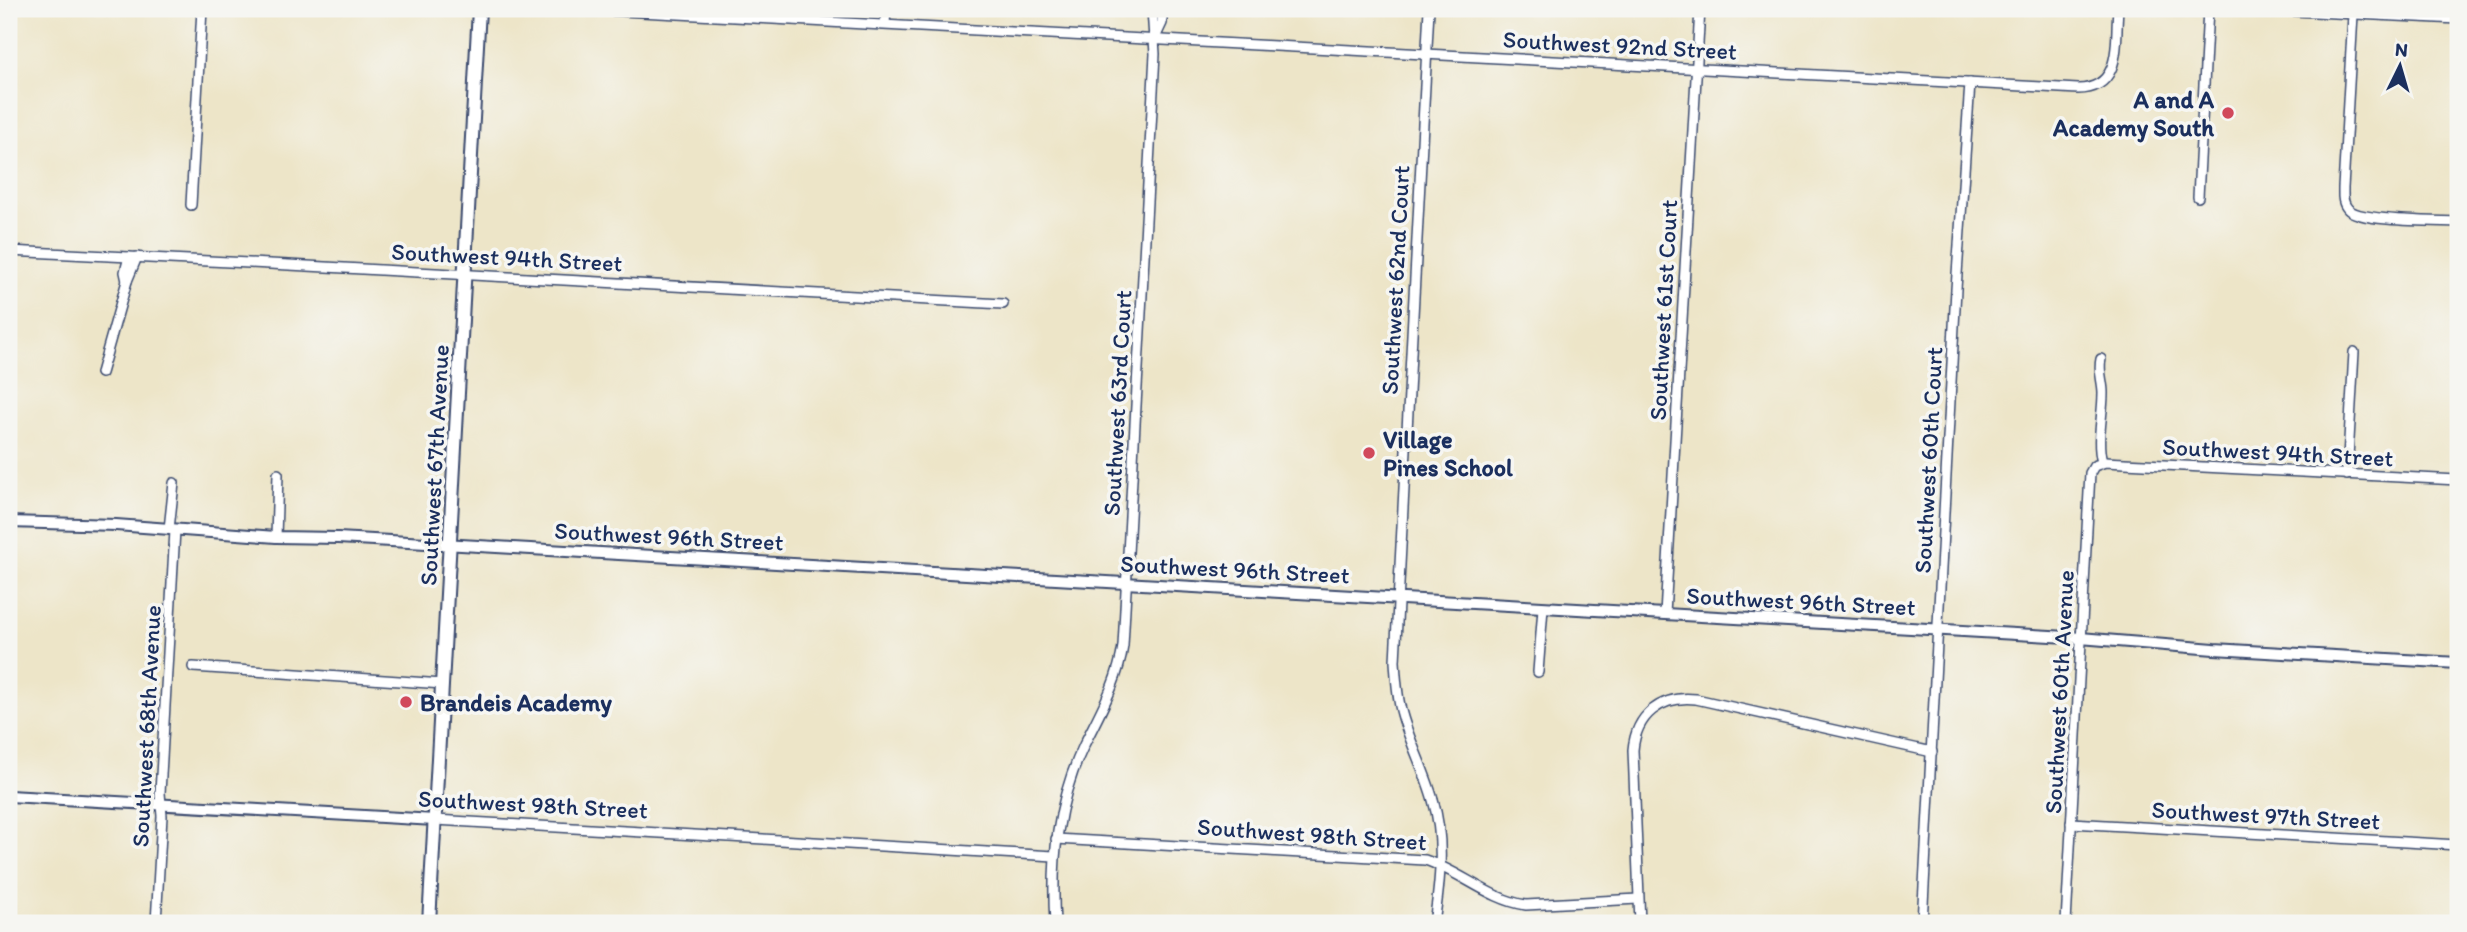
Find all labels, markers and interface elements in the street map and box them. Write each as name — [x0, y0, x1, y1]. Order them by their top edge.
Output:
street label: Southwest 92nd Street — [1502, 24, 1738, 66]
north arrow — [2366, 32, 2436, 102]
text: N — [2394, 38, 2409, 62]
place label: A and A Academy South — [2052, 85, 2215, 143]
marker: A and A Academy South — [2220, 105, 2236, 121]
street label: Southwest 62nd Court — [1375, 165, 1415, 395]
street label: Southwest 61st Court — [1643, 199, 1683, 421]
street label: Southwest 94th Street — [391, 236, 623, 278]
street label: Southwest 63rd Court — [1097, 289, 1137, 517]
street label: Southwest 67th Avenue — [413, 344, 455, 586]
street label: Southwest 60th Court — [1908, 346, 1948, 574]
place label: Village Pines School — [1383, 425, 1513, 482]
street label: Southwest 94th Street — [2162, 431, 2394, 473]
marker: Village Pines School — [1361, 445, 1377, 461]
street label: Southwest 96th Street — [554, 516, 784, 556]
street label: Southwest 96th Street — [1120, 549, 1350, 589]
street label: Southwest 60th Avenue — [2038, 569, 2080, 815]
street label: Southwest 96th Street — [1686, 581, 1916, 621]
street label: Southwest 68th Avenue — [125, 604, 167, 848]
place label: Brandeis Academy — [420, 688, 612, 718]
marker: Brandeis Academy — [398, 694, 414, 710]
street label: Southwest 98th Street — [417, 784, 649, 824]
street label: Southwest 97th Street — [2151, 795, 2381, 835]
street label: Southwest 98th Street — [1196, 812, 1428, 856]

